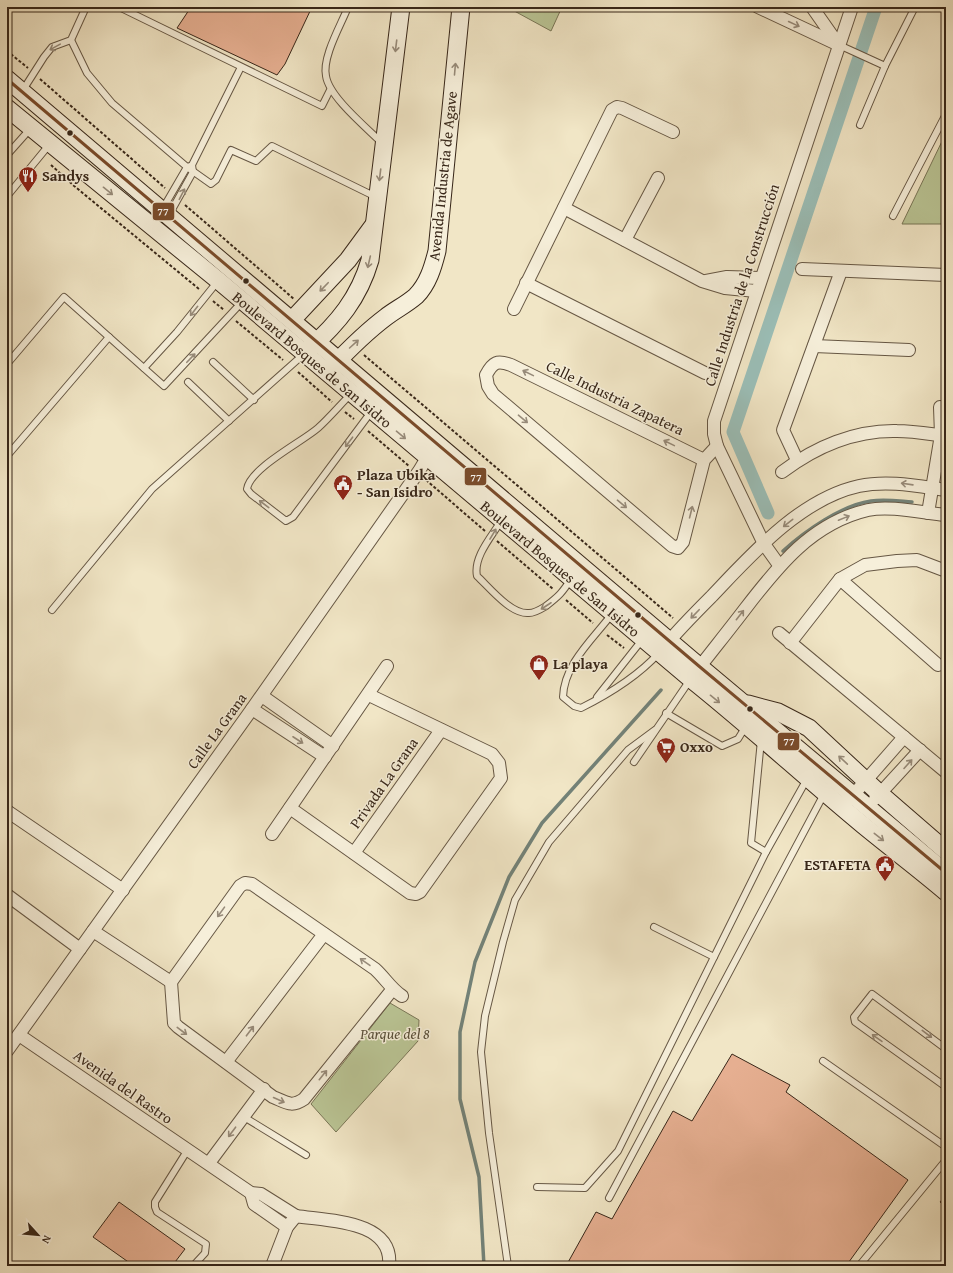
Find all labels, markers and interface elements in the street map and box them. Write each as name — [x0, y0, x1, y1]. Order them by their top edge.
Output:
one-way arrow — [787, 21, 799, 28]
one-way arrow — [392, 39, 400, 52]
one-way arrow — [50, 43, 62, 51]
one-way arrow — [451, 63, 458, 76]
street label: Avenida Industria de Agave — [423, 90, 462, 262]
unlabelled marker — [65, 128, 75, 138]
restaurant icon: Sandys — [17, 165, 39, 193]
place label: Sandys — [42, 165, 89, 186]
one-way arrow — [376, 168, 384, 181]
street label: Calle Industria de la Construcción — [699, 180, 784, 389]
one-way arrow — [102, 186, 113, 195]
one-way arrow — [179, 188, 186, 200]
line badge: 77 — [152, 202, 175, 221]
text: 77 — [157, 203, 169, 219]
one-way arrow — [364, 256, 372, 269]
unlabelled marker — [241, 276, 251, 286]
one-way arrow — [319, 282, 328, 292]
street label: Boulevard Bosques de San Isidro — [228, 287, 397, 433]
one-way arrow — [189, 305, 198, 316]
one-way arrow — [349, 340, 359, 349]
one-way arrow — [186, 353, 196, 363]
street label: Calle Industria Zapatera — [543, 355, 688, 440]
one-way arrow — [522, 369, 534, 376]
one-way arrow — [518, 415, 528, 424]
one-way arrow — [396, 430, 407, 439]
one-way arrow — [345, 436, 353, 447]
one-way arrow — [663, 439, 675, 446]
place label: Plaza Ubika - San Isidro — [357, 464, 436, 502]
line badge: 77 — [464, 467, 487, 486]
text: 77 — [470, 469, 482, 485]
public building icon: Plaza Ubika - San Isidro — [332, 473, 354, 501]
one-way arrow — [901, 480, 914, 488]
street label: Boulevard Bosques de San Isidro — [476, 496, 645, 642]
one-way arrow — [617, 499, 627, 508]
one-way arrow — [258, 500, 269, 508]
one-way arrow — [688, 505, 695, 518]
one-way arrow — [838, 514, 850, 521]
one-way arrow — [782, 519, 793, 527]
one-way arrow — [490, 528, 498, 540]
one-way arrow — [540, 601, 551, 610]
one-way arrow — [690, 609, 700, 619]
one-way arrow — [736, 609, 745, 620]
unlabelled marker — [633, 610, 643, 620]
shop icon: La playa — [528, 653, 550, 681]
place label: La playa — [553, 653, 608, 674]
street label: Calle La Grana — [182, 688, 251, 773]
one-way arrow — [710, 694, 721, 703]
unlabelled marker — [745, 704, 755, 714]
line badge: 77 — [777, 732, 800, 751]
street label: Privada La Grana — [345, 733, 423, 832]
text: 77 — [783, 733, 795, 749]
one-way arrow — [292, 736, 304, 744]
supermarket icon: Oxxo — [655, 736, 677, 764]
place label: Oxxo — [680, 736, 713, 757]
one-way arrow — [838, 755, 848, 765]
one-way arrow — [903, 759, 912, 769]
one-way arrow — [873, 833, 884, 841]
place label: ESTAFETA — [804, 854, 871, 875]
public building icon: ESTAFETA — [874, 854, 896, 882]
one-way arrow — [217, 907, 225, 918]
one-way arrow — [360, 958, 371, 966]
park label: Parque del 8 — [359, 1023, 430, 1044]
one-way arrow — [245, 1025, 254, 1036]
one-way arrow — [177, 1026, 188, 1035]
one-way arrow — [921, 1030, 932, 1039]
one-way arrow — [872, 1034, 883, 1042]
street label: Avenida del Rastro — [69, 1045, 177, 1129]
one-way arrow — [318, 1070, 327, 1081]
one-way arrow — [273, 1096, 285, 1104]
one-way arrow — [228, 1126, 236, 1137]
north arrow — [18, 1215, 58, 1255]
text: N — [38, 1233, 56, 1247]

